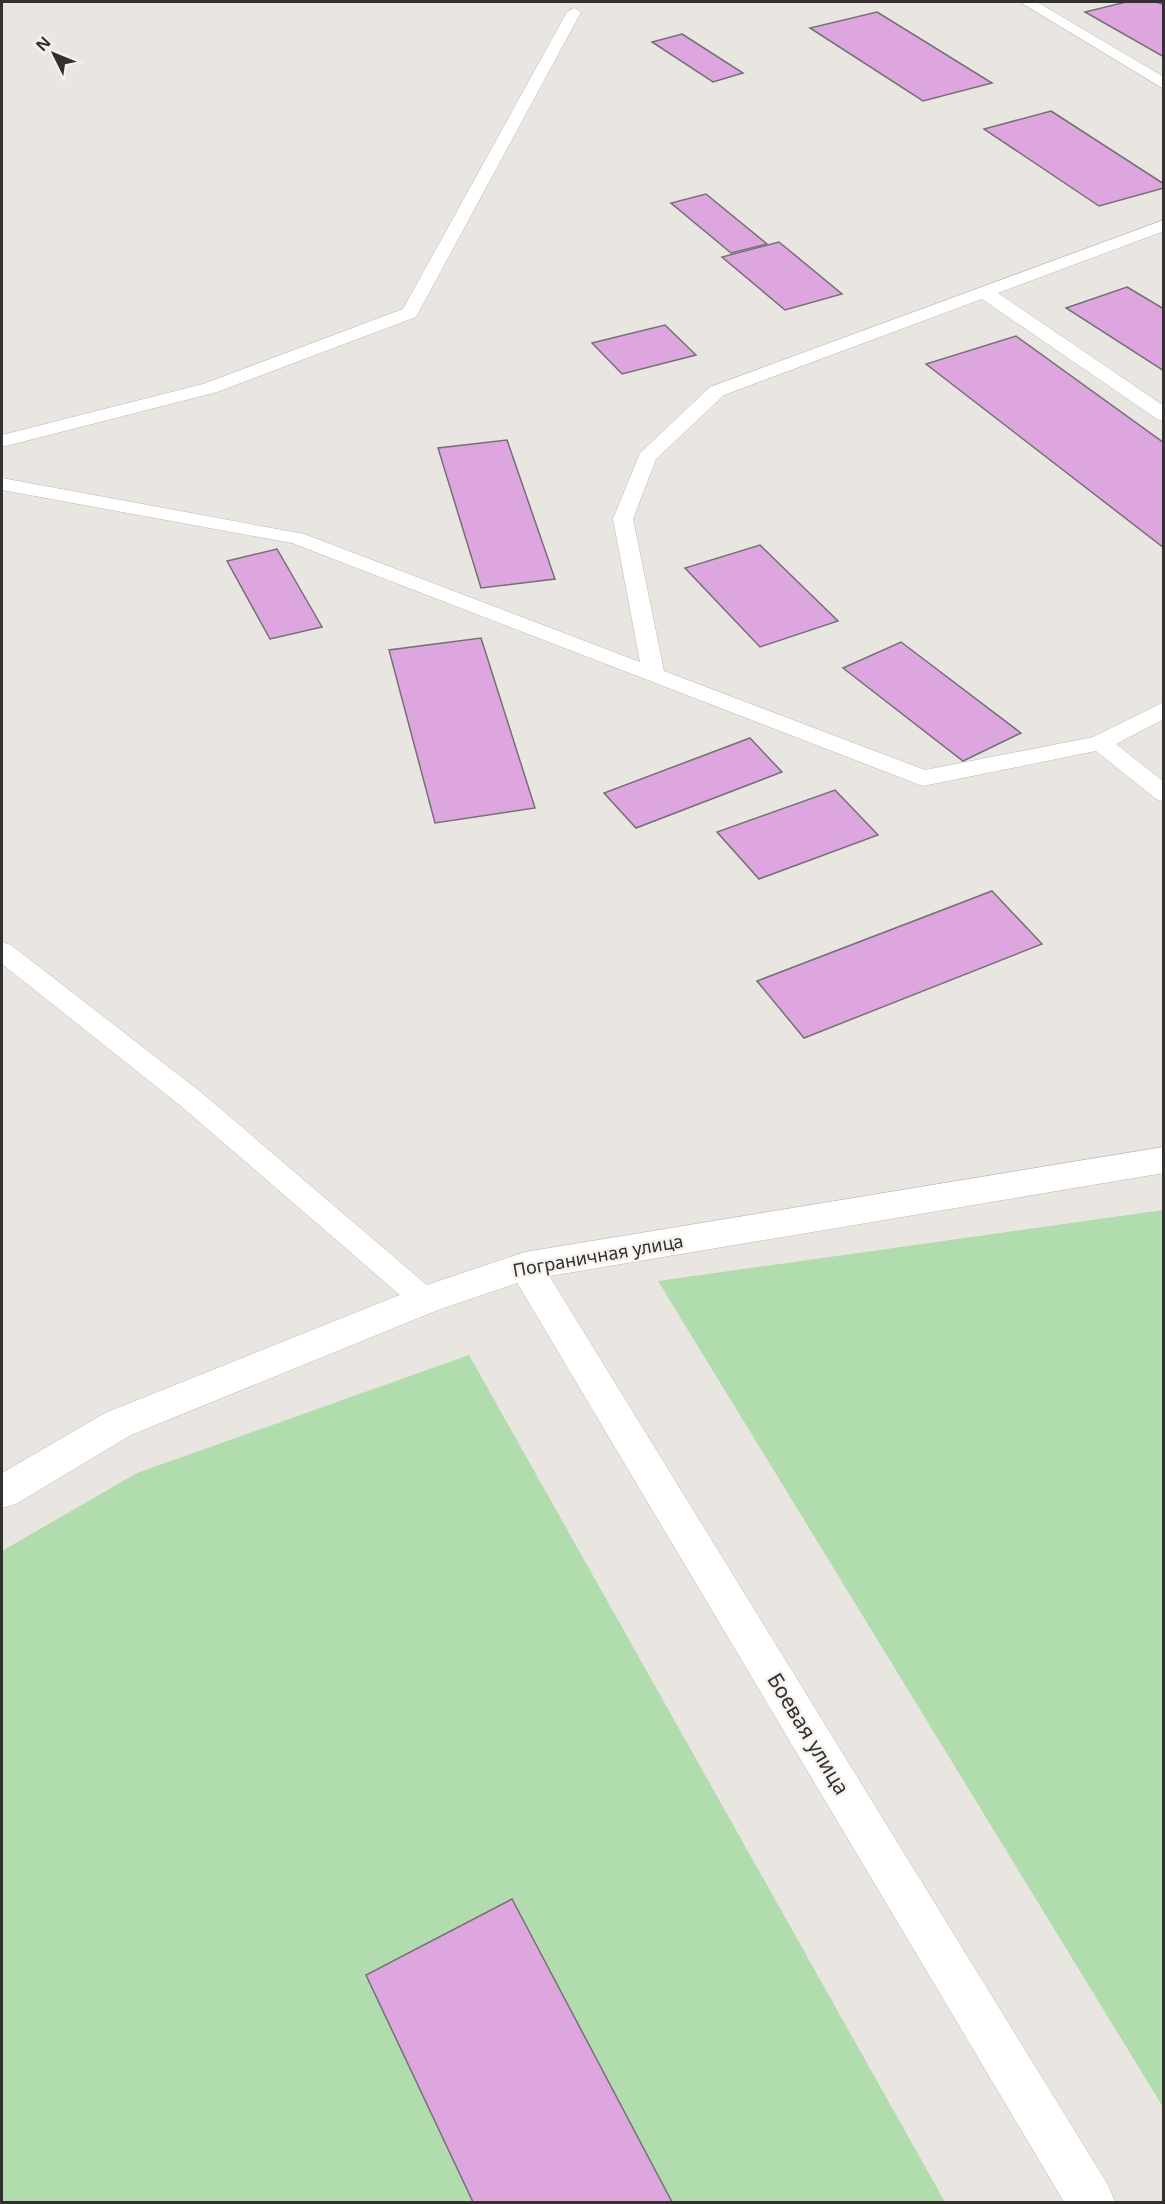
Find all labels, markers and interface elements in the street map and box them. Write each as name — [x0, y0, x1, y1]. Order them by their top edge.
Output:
north arrow — [24, 24, 84, 84]
text: N — [31, 32, 56, 56]
street label: Пограничная улица — [511, 1228, 685, 1282]
street label: Боевая улица — [761, 1667, 856, 1800]

